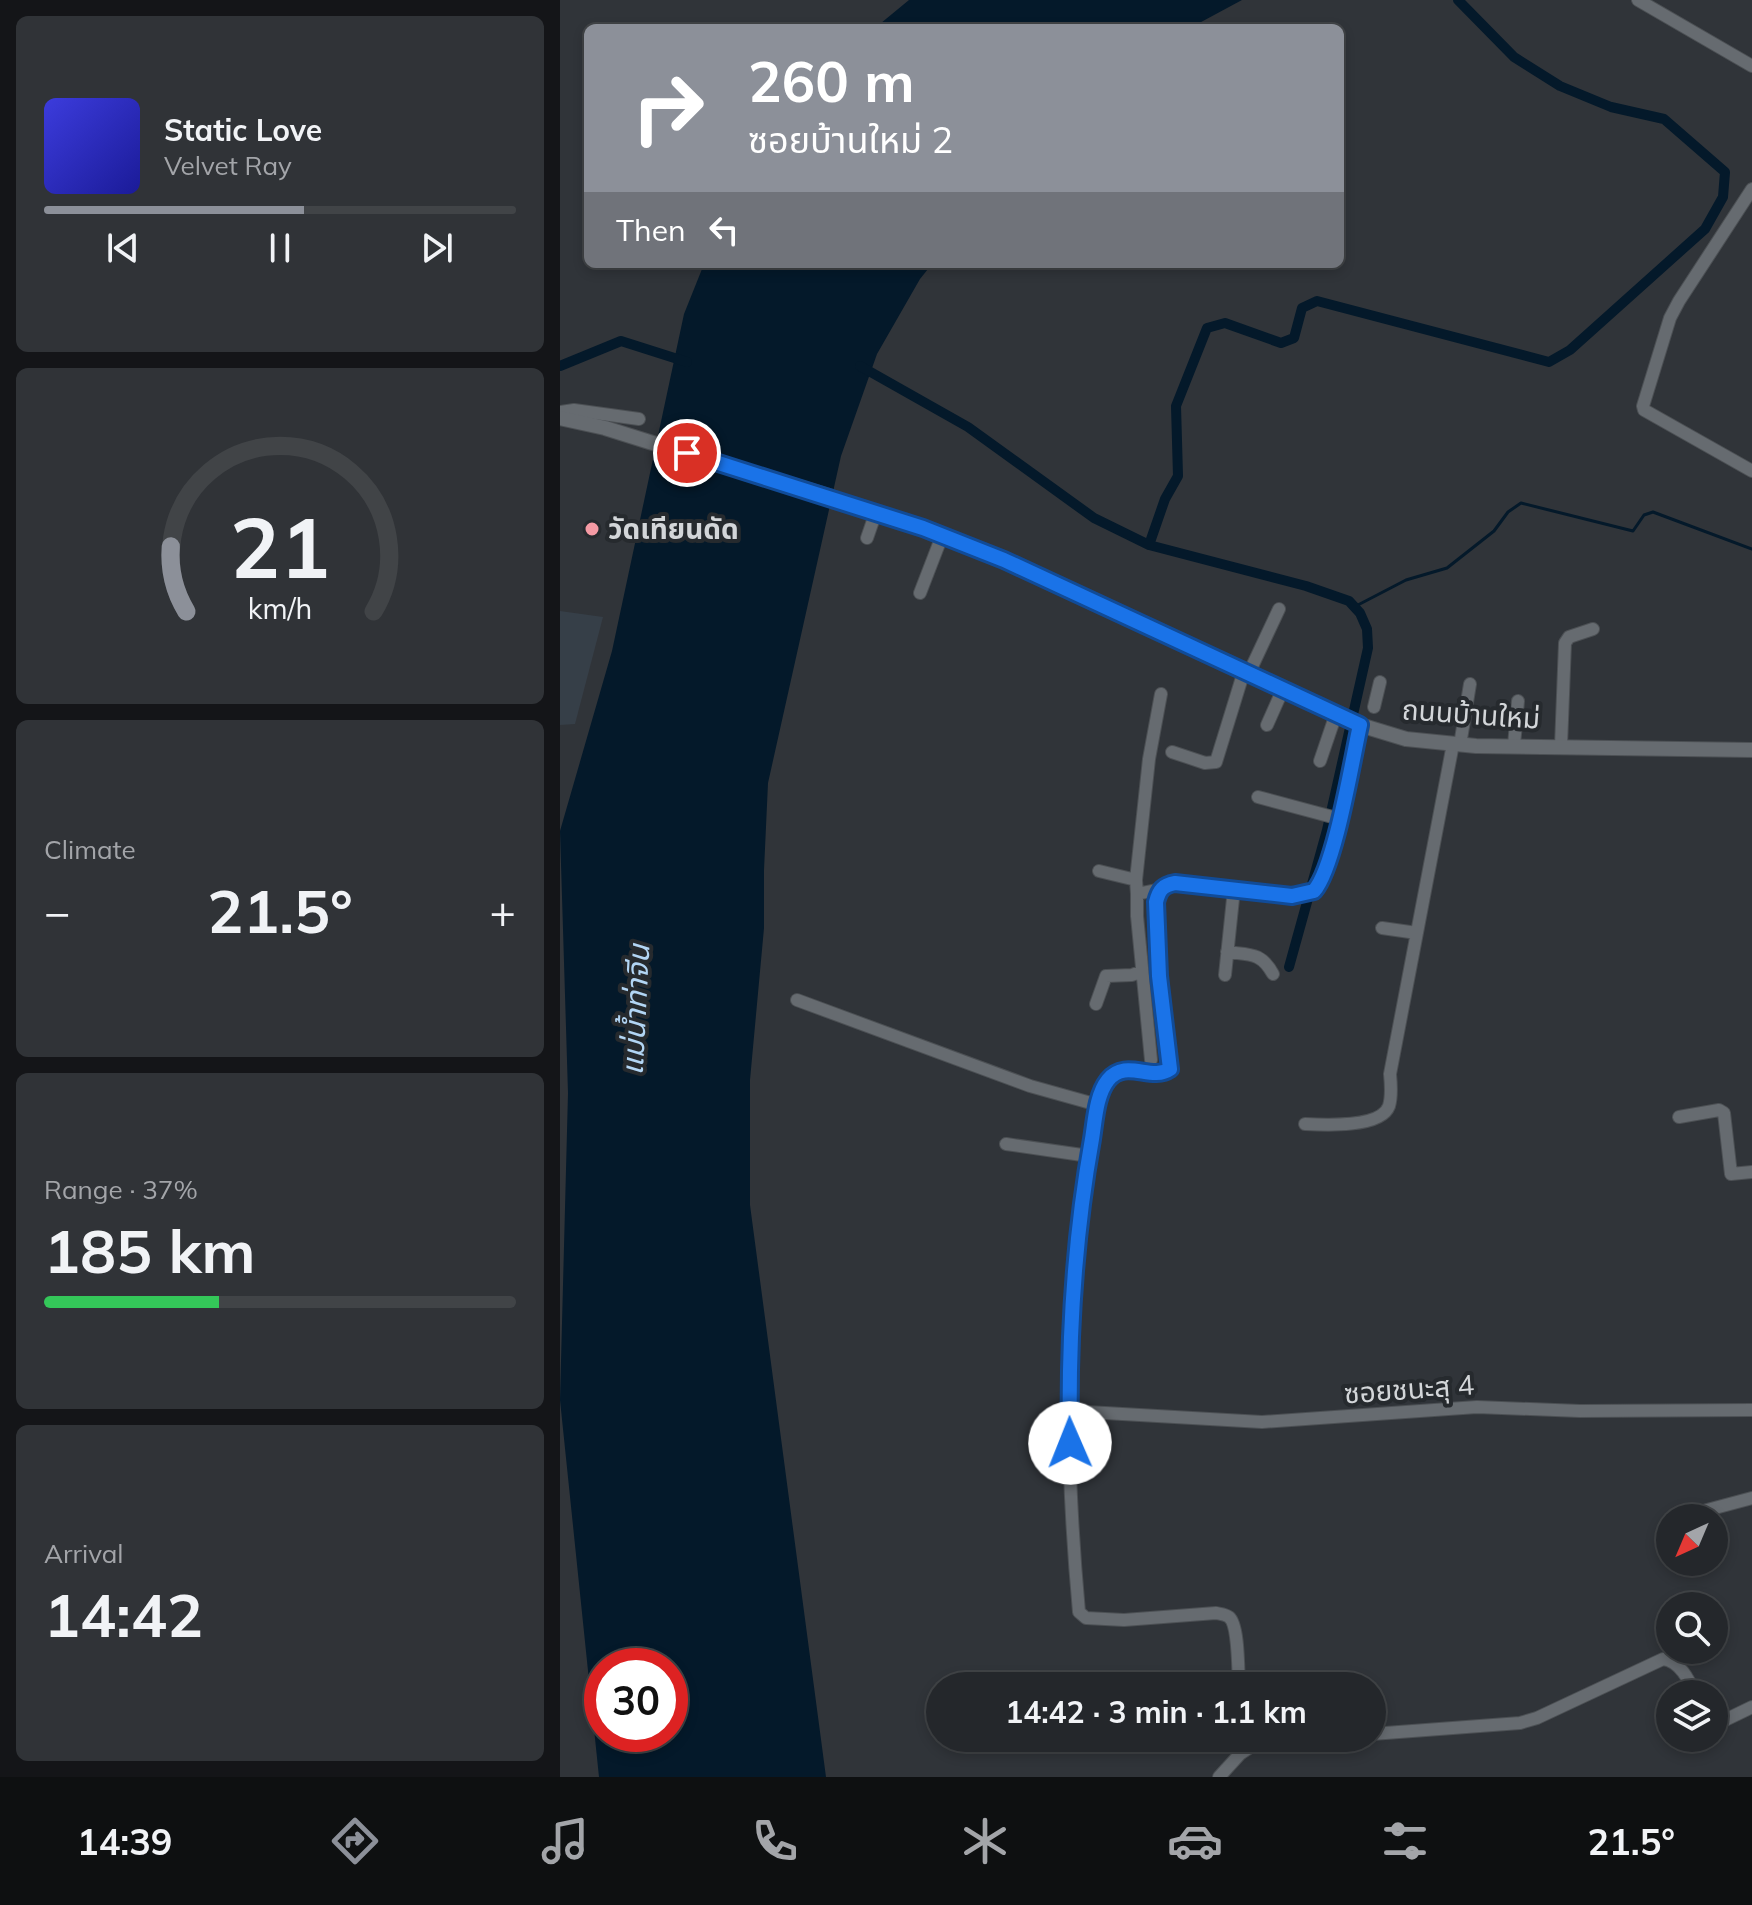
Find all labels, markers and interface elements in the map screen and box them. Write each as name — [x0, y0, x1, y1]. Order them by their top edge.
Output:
text: 260 m — [748, 46, 915, 116]
icon: right — [616, 56, 720, 160]
text: Static Love — [164, 111, 322, 149]
text: ซอยบ้านใหม่ 2 — [748, 117, 953, 162]
text: Velvet Ray — [164, 149, 292, 182]
icon: left — [702, 208, 746, 252]
text: Then — [616, 211, 686, 249]
icon: previous — [101, 226, 145, 270]
icon: pause — [258, 226, 302, 270]
icon: next — [415, 226, 459, 270]
pin — [653, 419, 721, 487]
icon: arrive — [665, 431, 709, 475]
text: 21 — [230, 494, 330, 599]
place label: วัดเทียนดัด — [608, 511, 739, 546]
marker: วัดเทียนดัด — [583, 520, 601, 538]
text: km/h — [248, 590, 312, 626]
street label: ถนนบ้านใหม่ — [1401, 691, 1541, 736]
text: Climate — [44, 833, 136, 866]
text: 21.5° — [207, 873, 353, 948]
text: − — [44, 884, 70, 939]
text: + — [490, 884, 516, 939]
water label: แม่น้ำท่าจีน — [612, 942, 657, 1076]
text: Range · 37% — [44, 1173, 198, 1206]
text: 185 km — [44, 1213, 256, 1288]
street label: ซอยชนะสุ 4 — [1343, 1366, 1475, 1411]
position arrow — [1028, 1401, 1112, 1485]
north arrow — [1656, 1504, 1728, 1576]
map controls — [1656, 1504, 1728, 1752]
text: Arrival — [44, 1537, 124, 1570]
text: 14:42 — [44, 1577, 203, 1652]
button: search — [1656, 1592, 1728, 1664]
speed limit sign: 30 — [584, 1648, 688, 1752]
button: layers — [1656, 1680, 1728, 1752]
text: 14:42 · 3 min · 1.1 km — [1005, 1693, 1307, 1731]
icon: directions — [327, 1813, 383, 1869]
icon: music — [537, 1813, 593, 1869]
icon: phone — [747, 1813, 803, 1869]
icon: climate — [957, 1813, 1013, 1869]
icon: car — [1167, 1813, 1223, 1869]
icon: filters — [1377, 1813, 1433, 1869]
text: 14:39 — [77, 1819, 172, 1864]
text: 21.5° — [1588, 1819, 1675, 1864]

